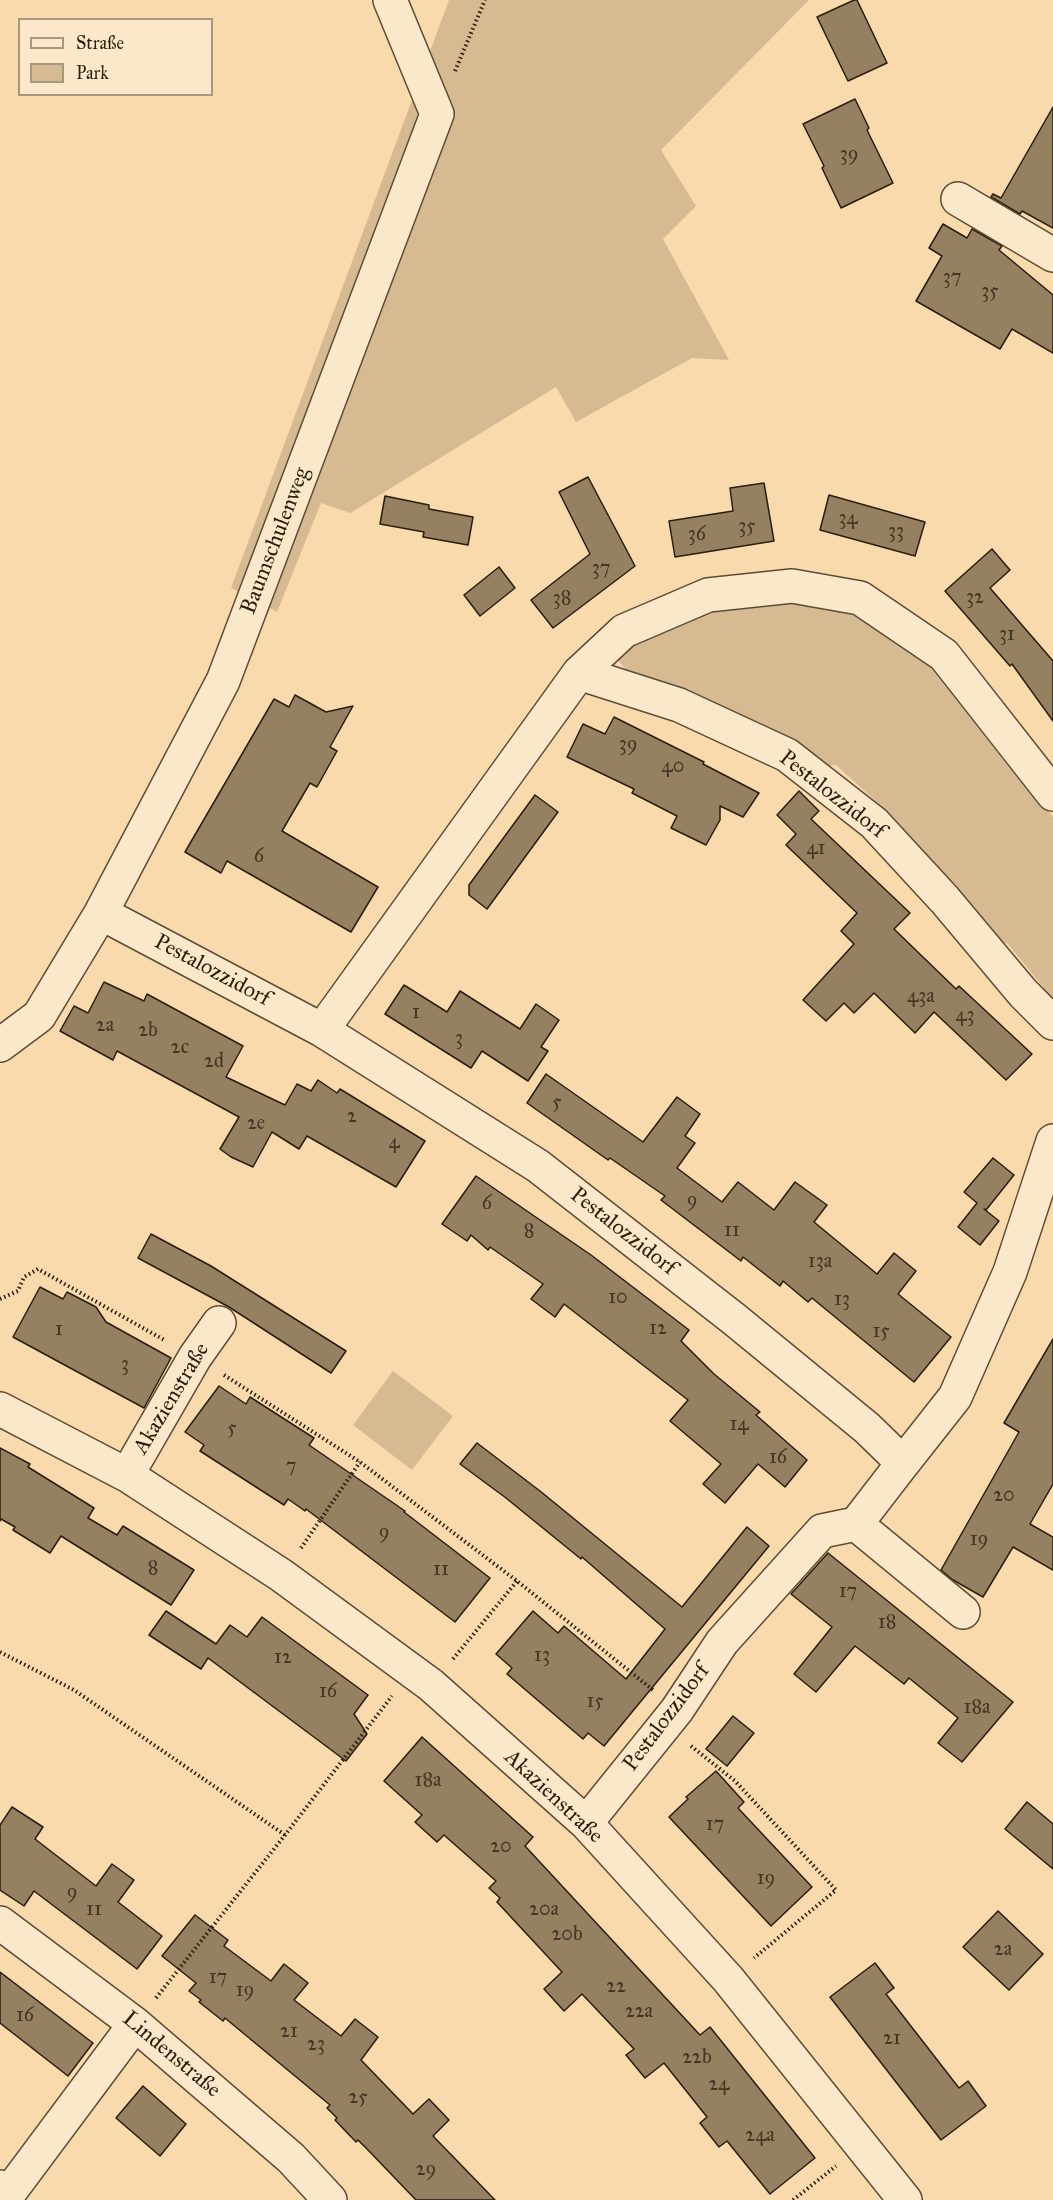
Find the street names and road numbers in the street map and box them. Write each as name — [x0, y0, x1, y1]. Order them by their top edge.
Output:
street label: Baumschulenweg — [236, 464, 316, 618]
street label: Pestalozzidorf — [774, 745, 890, 845]
street label: Pestalozzidorf — [149, 929, 275, 1013]
street label: Pestalozzidorf — [565, 1182, 681, 1282]
street label: Akazienstraße — [128, 1338, 216, 1460]
street label: Pestalozzidorf — [618, 1659, 716, 1777]
street label: Akazienstraße — [498, 1745, 608, 1849]
street label: Lindenstraße — [116, 2006, 226, 2104]

